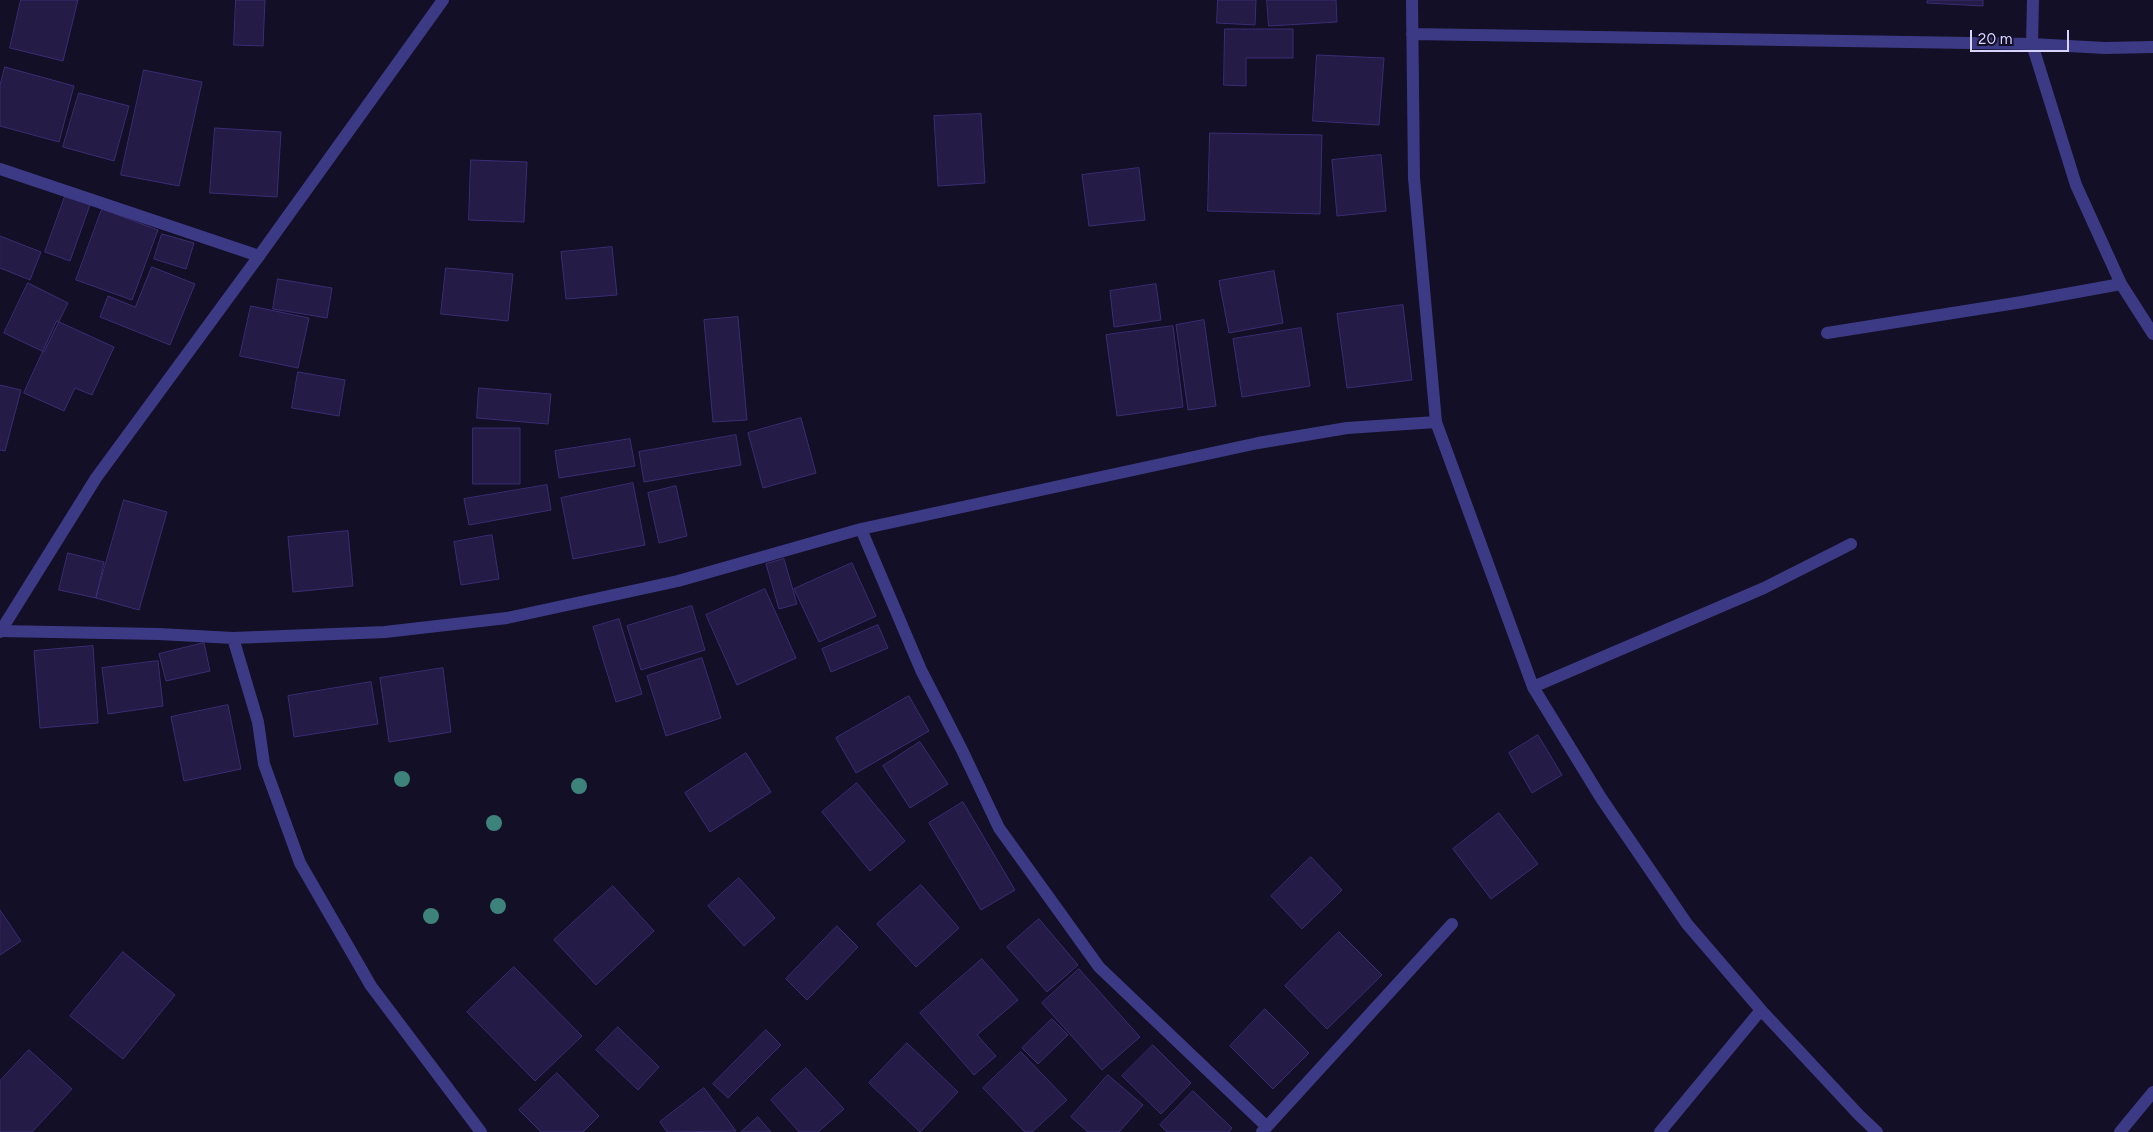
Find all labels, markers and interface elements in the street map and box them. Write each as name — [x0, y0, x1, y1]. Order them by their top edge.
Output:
scale bar — [1973, 20, 2072, 52]
text: 20 m — [1978, 30, 2012, 48]

